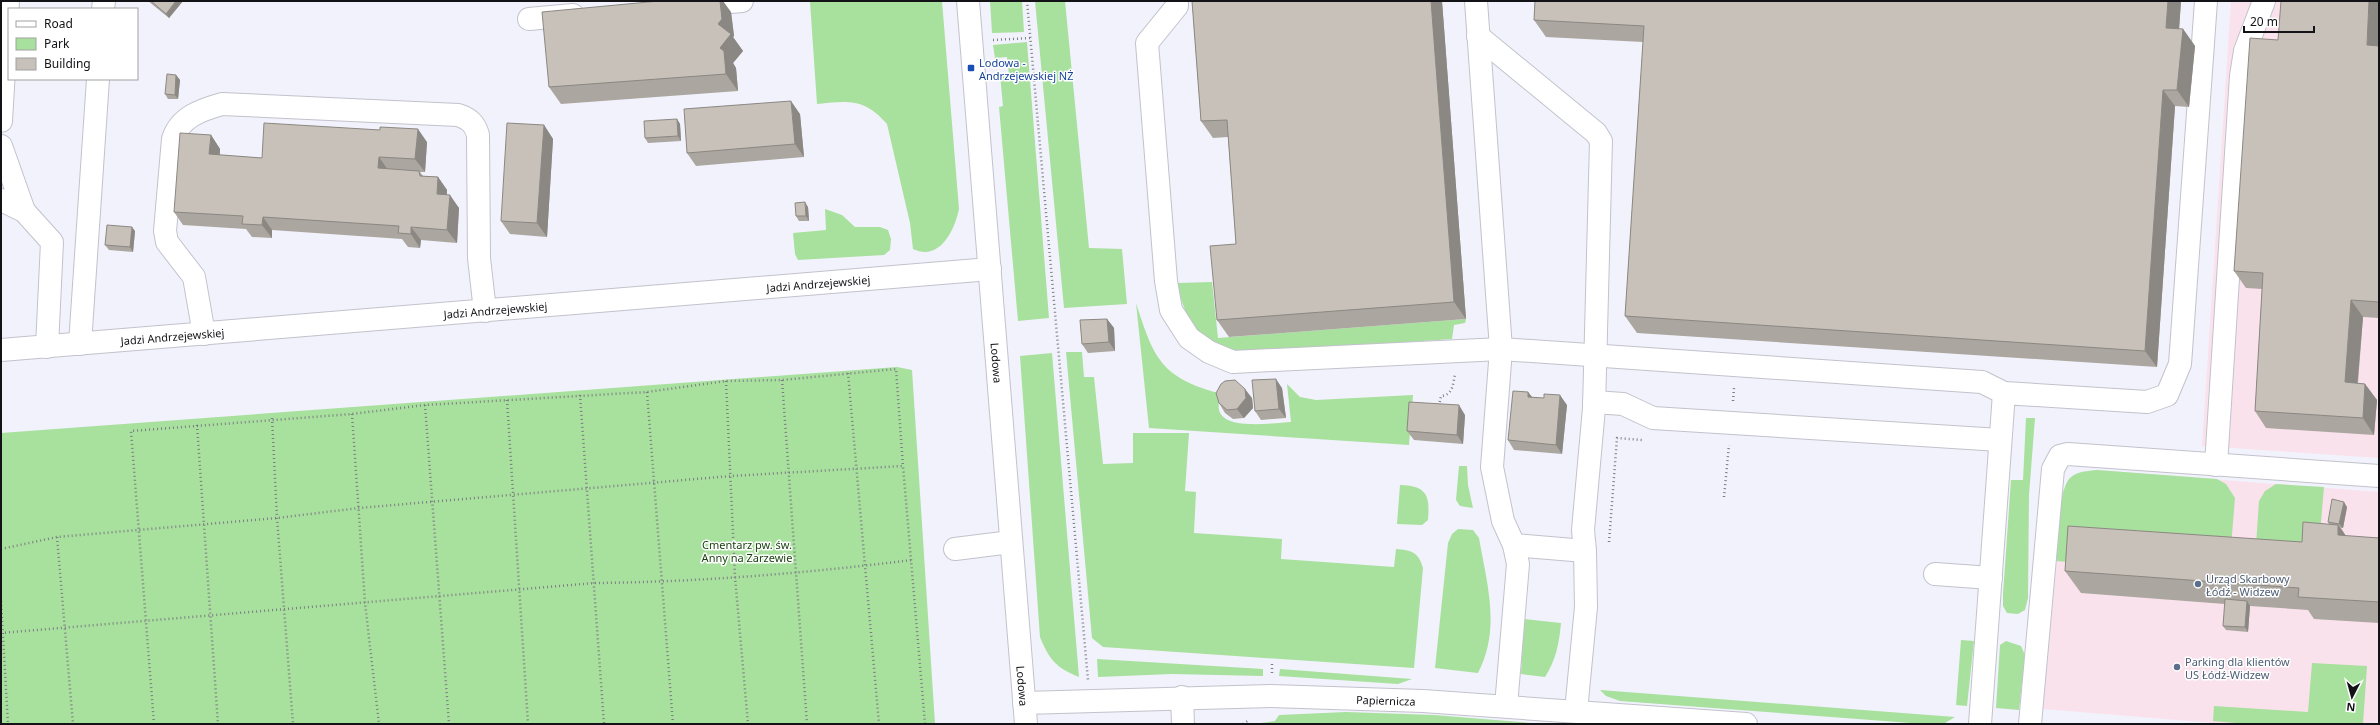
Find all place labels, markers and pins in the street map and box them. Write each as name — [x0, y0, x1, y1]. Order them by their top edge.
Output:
place label: Lodowa - Andrzejewskiej NŻ — [979, 55, 1074, 83]
marker: Lodowa - Andrzejewskiej NŻ — [966, 63, 976, 73]
place label: Urząd Skarbowy Łódź - Widzew — [2206, 571, 2290, 599]
marker: Urząd Skarbowy Łódź - Widzew — [2193, 579, 2203, 589]
place label: Parking dla klientów US Łódź-Widzew — [2185, 654, 2290, 682]
marker: Parking dla klientów US Łódź-Widzew — [2172, 662, 2182, 672]

